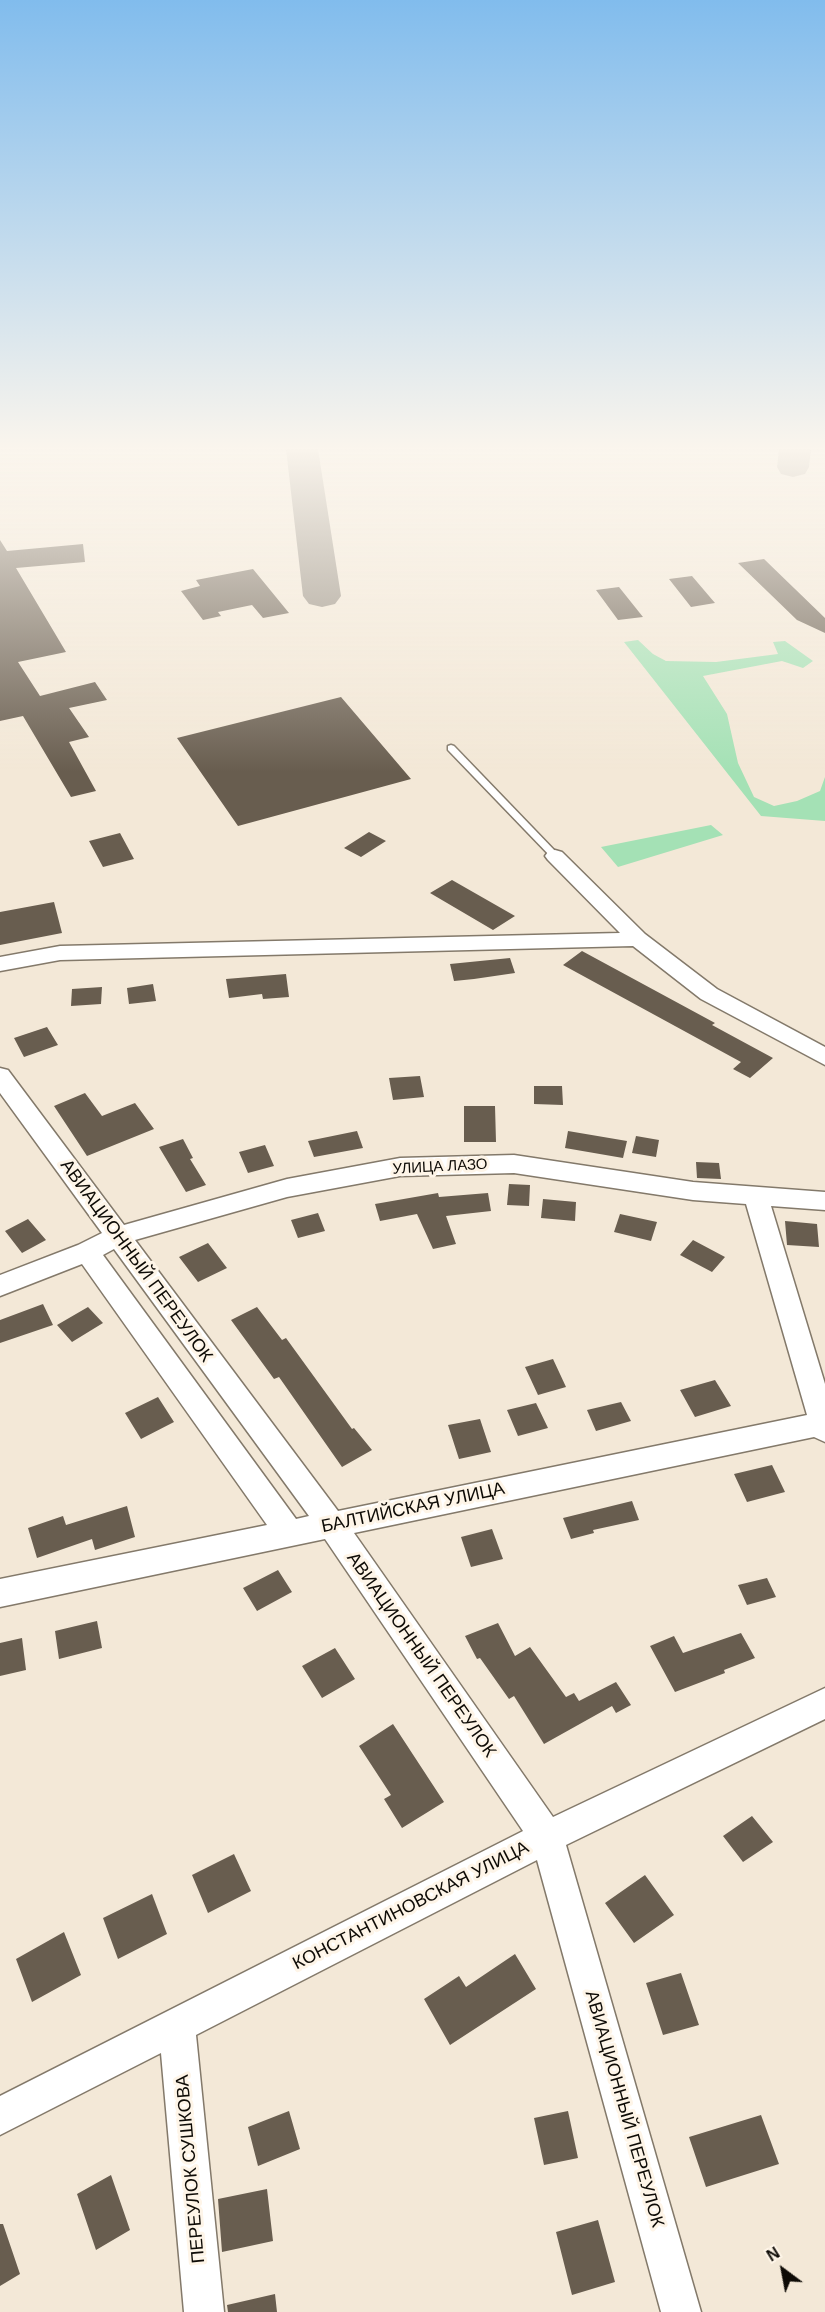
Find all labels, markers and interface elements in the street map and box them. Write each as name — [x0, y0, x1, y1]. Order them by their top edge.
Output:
street label: АВИАЦИОННЫЙ ПЕРЕУЛОК — [55, 1155, 217, 1367]
street label: УЛИЦА ЛАЗО — [392, 1156, 488, 1178]
street label: БАЛТИЙСКАЯ УЛИЦА — [319, 1478, 507, 1538]
street label: АВИАЦИОННЫЙ ПЕРЕУЛОК — [342, 1548, 500, 1762]
street label: КОНСТАНТИНОВСКАЯ УЛИЦА — [289, 1837, 533, 1975]
street label: АВИАЦИОННЫЙ ПЕРЕУЛОК — [580, 1988, 668, 2230]
street label: ПЕРЕУЛОК СУШКОВА — [172, 2074, 210, 2264]
north arrow — [753, 2240, 813, 2300]
text: N — [764, 2244, 783, 2265]

